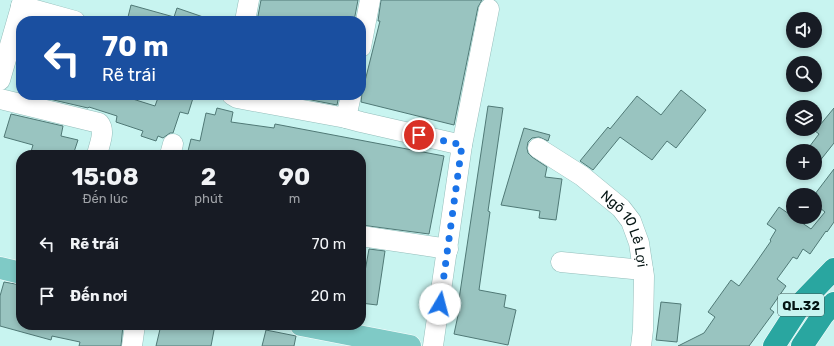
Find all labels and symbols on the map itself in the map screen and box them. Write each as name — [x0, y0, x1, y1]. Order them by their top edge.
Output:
pin — [402, 118, 436, 152]
street label: Ngõ 10 Lê Lợi — [597, 187, 651, 268]
position arrow — [419, 283, 461, 325]
road number: QL.32 — [778, 294, 824, 316]

